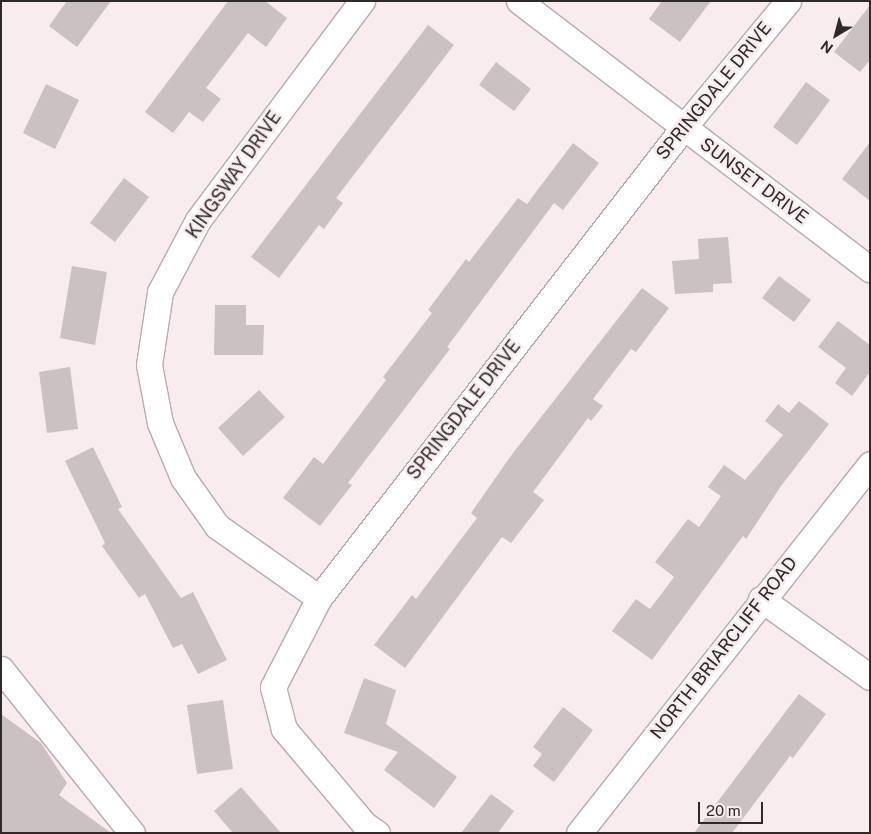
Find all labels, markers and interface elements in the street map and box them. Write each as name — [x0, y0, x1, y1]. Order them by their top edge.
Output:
north arrow — [811, 10, 861, 60]
street label: SPRINGDALE DRIVE — [652, 18, 776, 164]
text: N — [818, 37, 836, 57]
street label: KINGSWAY DRIVE — [182, 107, 286, 243]
street label: SUNSET DRIVE — [696, 133, 812, 229]
street label: SPRINGDALE DRIVE — [403, 336, 525, 484]
street label: NORTH BRIARCLIFF ROAD — [646, 553, 802, 743]
scale bar — [701, 792, 766, 824]
text: 20 m — [706, 802, 741, 819]

